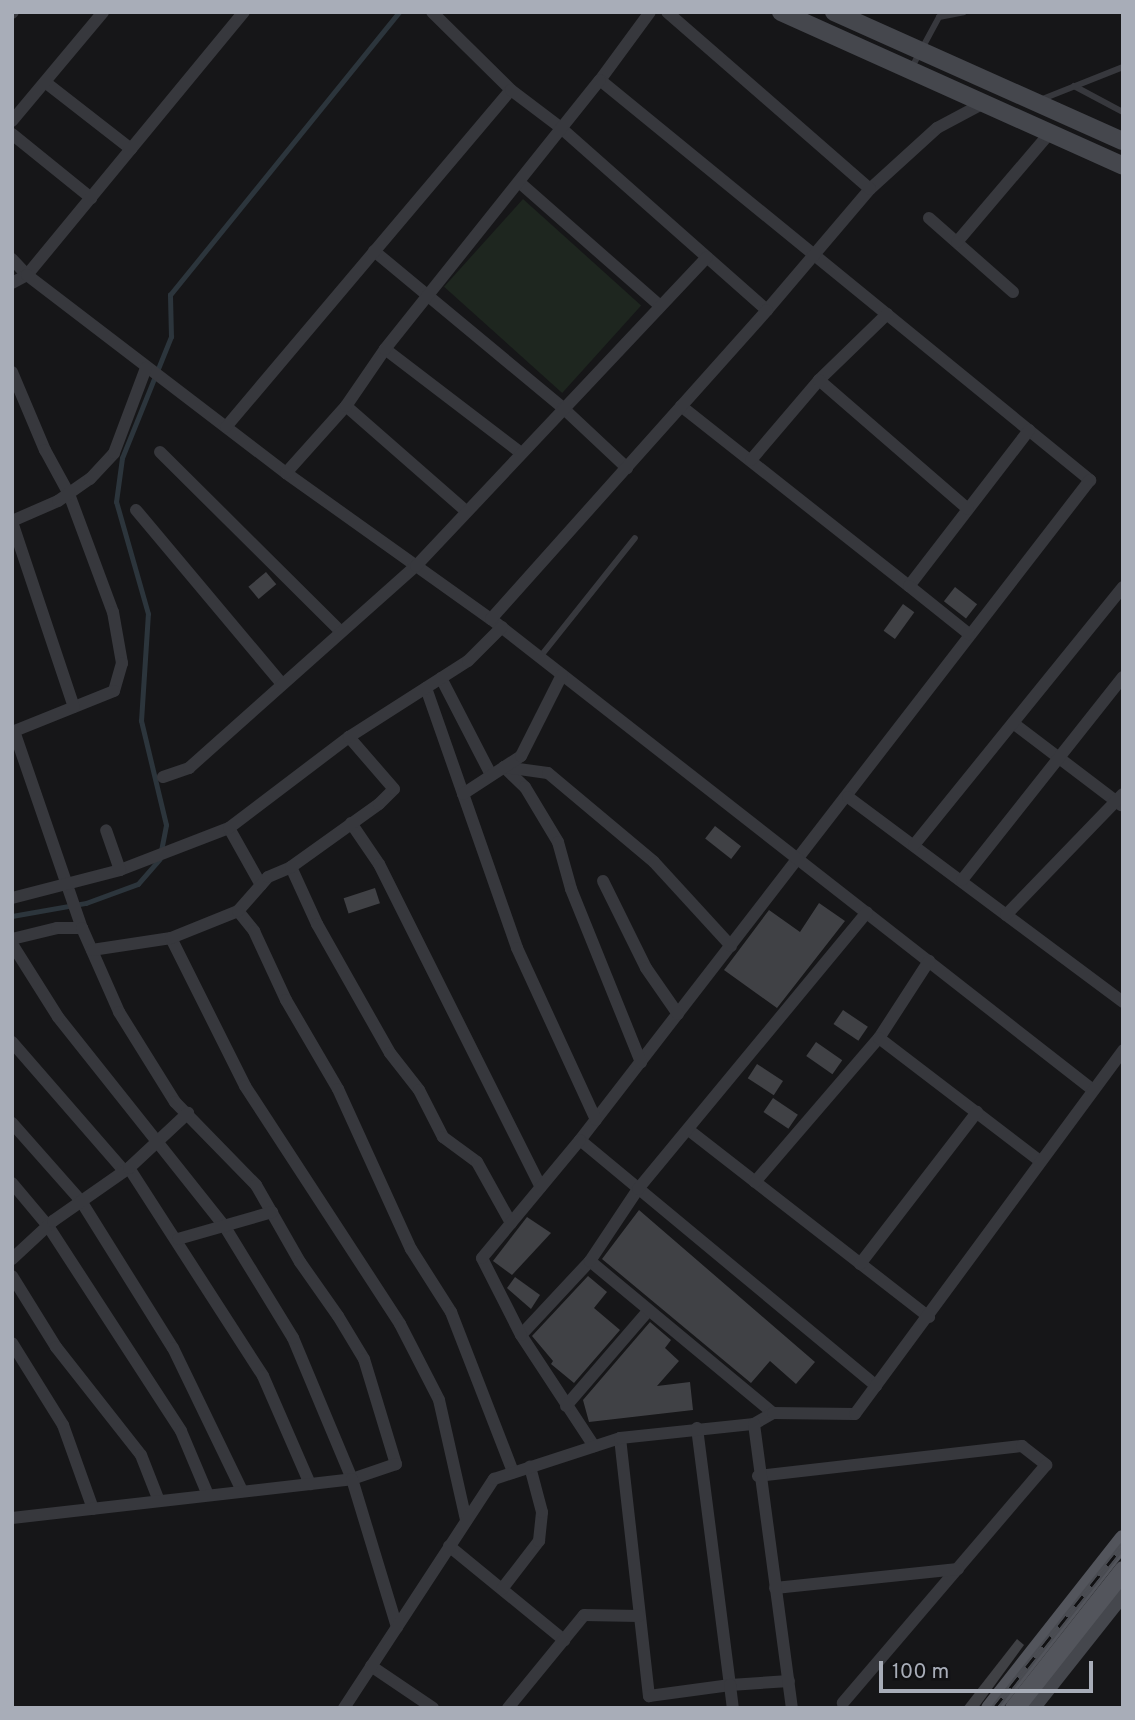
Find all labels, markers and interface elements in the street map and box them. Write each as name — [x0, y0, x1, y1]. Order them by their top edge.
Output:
scale bar — [883, 1646, 1096, 1690]
text: 100 m — [892, 1659, 949, 1686]

